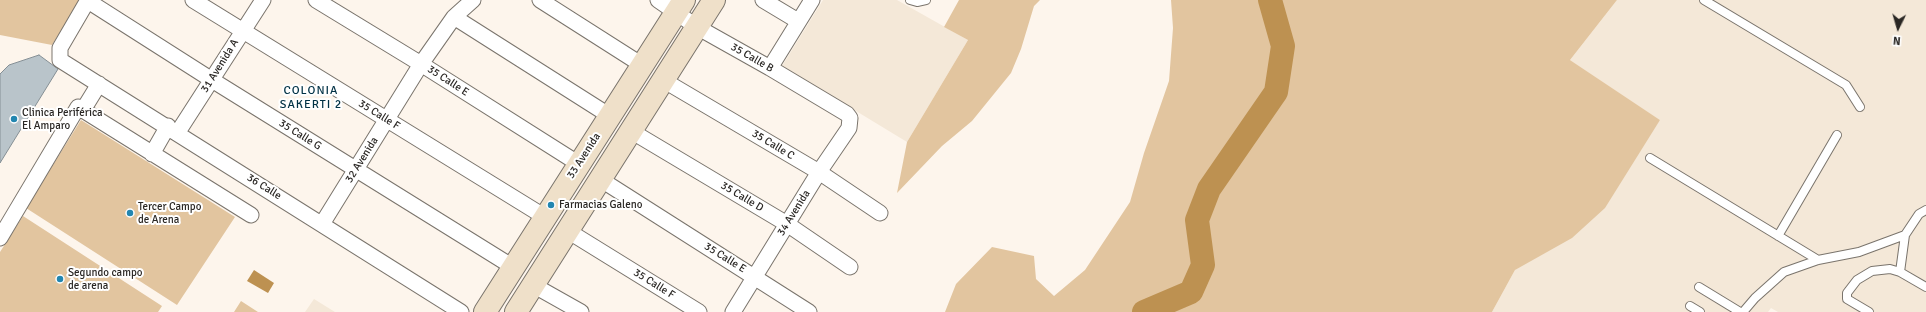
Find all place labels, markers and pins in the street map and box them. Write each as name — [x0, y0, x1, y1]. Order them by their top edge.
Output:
place label: Clinica Periférica El Amparo — [22, 106, 103, 132]
marker: Clinica Periférica El Amparo — [9, 114, 19, 124]
place label: Farmacias Galeno — [559, 198, 642, 212]
place label: Tercer Campo de Arena — [138, 200, 201, 226]
marker: Farmacias Galeno — [546, 200, 556, 210]
marker: Tercer Campo de Arena — [125, 208, 135, 218]
place label: Segundo campo de arena — [68, 266, 142, 292]
marker: Segundo campo de arena — [55, 274, 65, 284]

